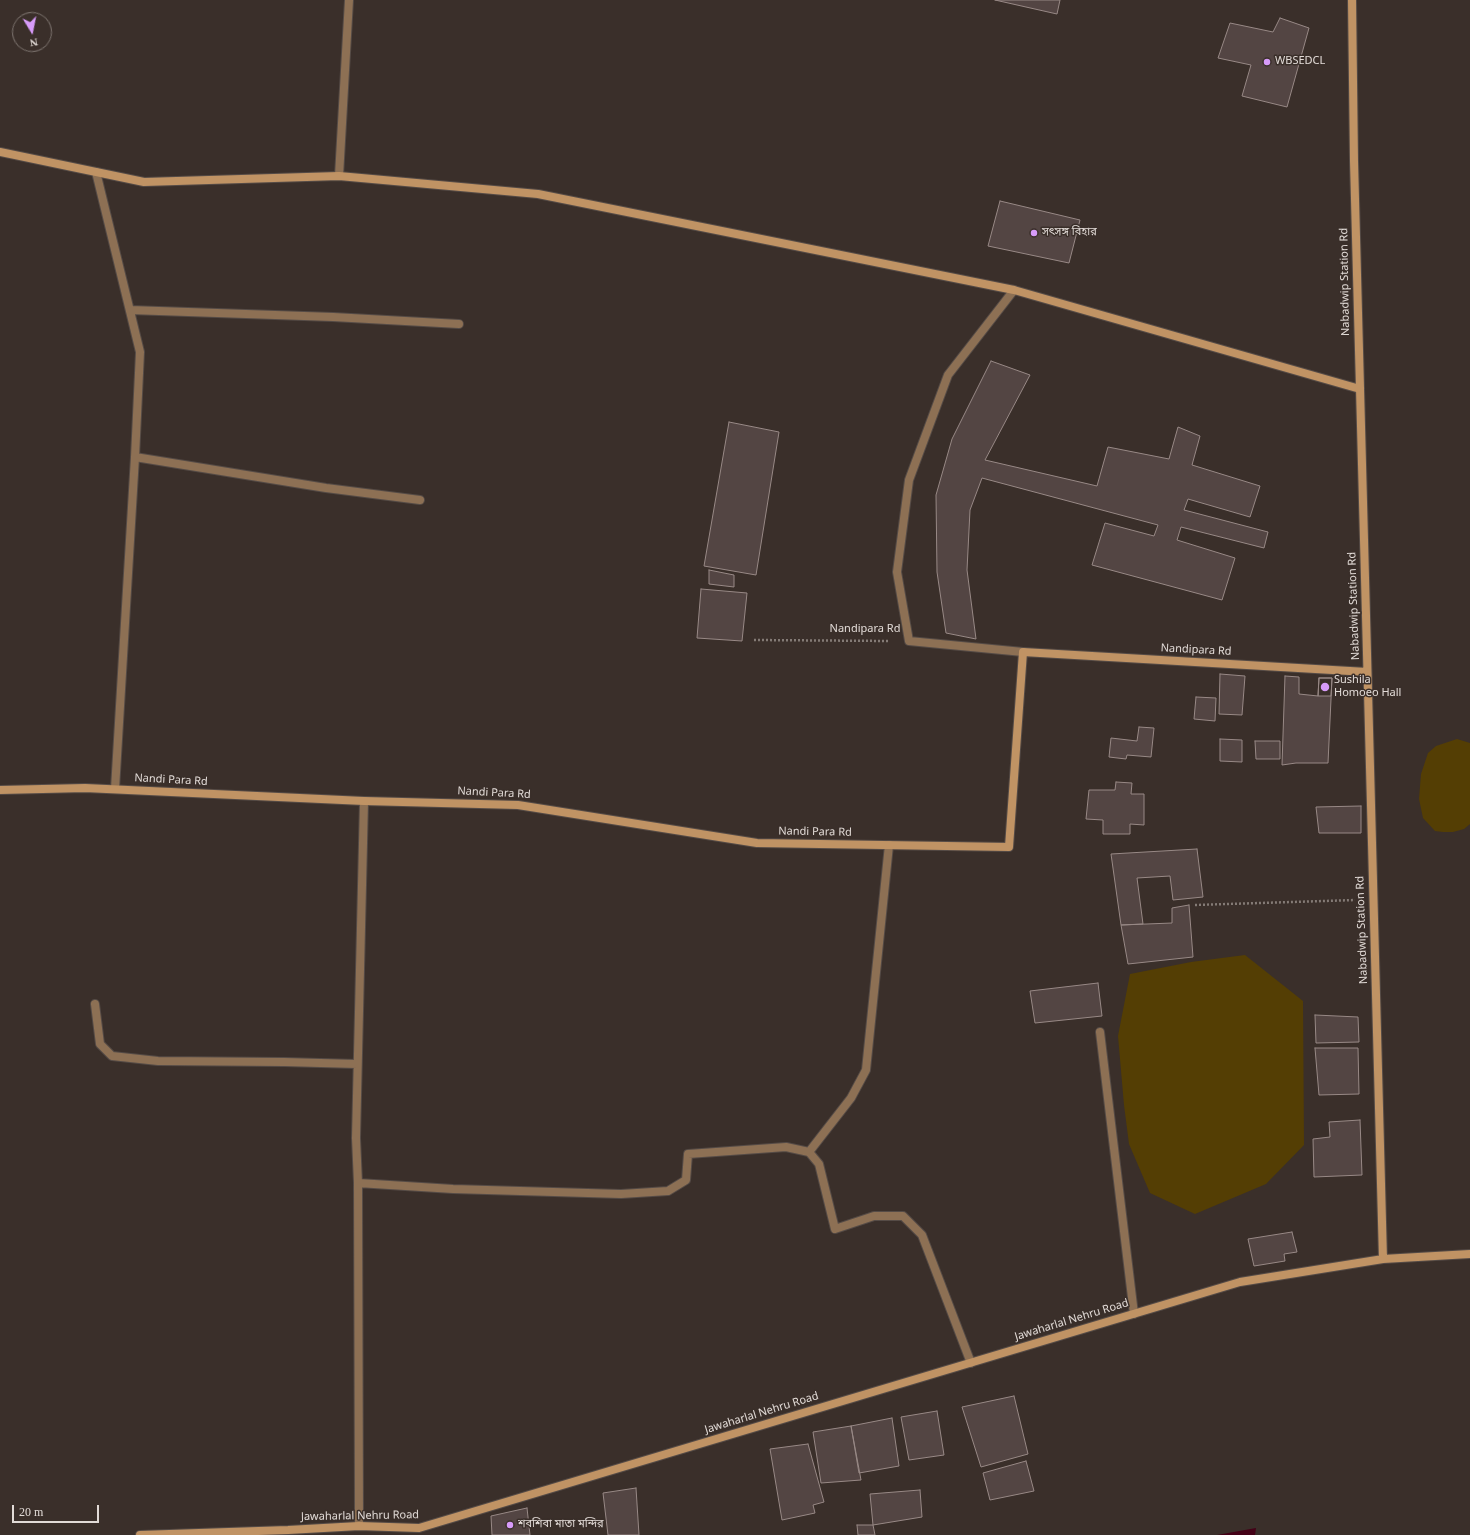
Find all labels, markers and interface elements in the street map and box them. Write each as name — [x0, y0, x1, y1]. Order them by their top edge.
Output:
north arrow — [12, 12, 52, 52]
text: N — [29, 36, 39, 49]
place label: WBSEDCL — [1275, 55, 1325, 69]
marker: WBSEDCL — [1262, 57, 1272, 67]
place label: সৎসঙ্গ বিহার — [1042, 226, 1097, 240]
marker: সৎসঙ্গ বিহার — [1029, 228, 1039, 238]
street label: Nabadwip Station Rd — [1338, 228, 1354, 336]
street label: Nabadwip Station Rd — [1347, 552, 1363, 660]
street label: Nandipara Rd — [830, 623, 900, 637]
street label: Nandipara Rd — [1160, 643, 1232, 659]
place label: Sushila Homoeo Hall — [1334, 674, 1401, 700]
marker: Sushila Homoeo Hall — [1319, 681, 1331, 693]
street label: Nandi Para Rd — [134, 772, 208, 790]
street label: Nandi Para Rd — [457, 785, 531, 803]
street label: Nandi Para Rd — [778, 826, 852, 840]
street label: Nabadwip Station Rd — [1355, 876, 1371, 984]
street label: Jawaharlal Nehru Road — [1014, 1297, 1130, 1345]
street label: Jawaharlal Nehru Road — [704, 1390, 820, 1438]
scale bar — [14, 1497, 101, 1523]
text: 20 m — [19, 1505, 43, 1519]
street label: Jawaharlal Nehru Road — [301, 1509, 419, 1525]
place label: শবশিবা মাতা মন্দির — [518, 1518, 604, 1532]
marker: শবশিবা মাতা মন্দির — [505, 1520, 515, 1530]

